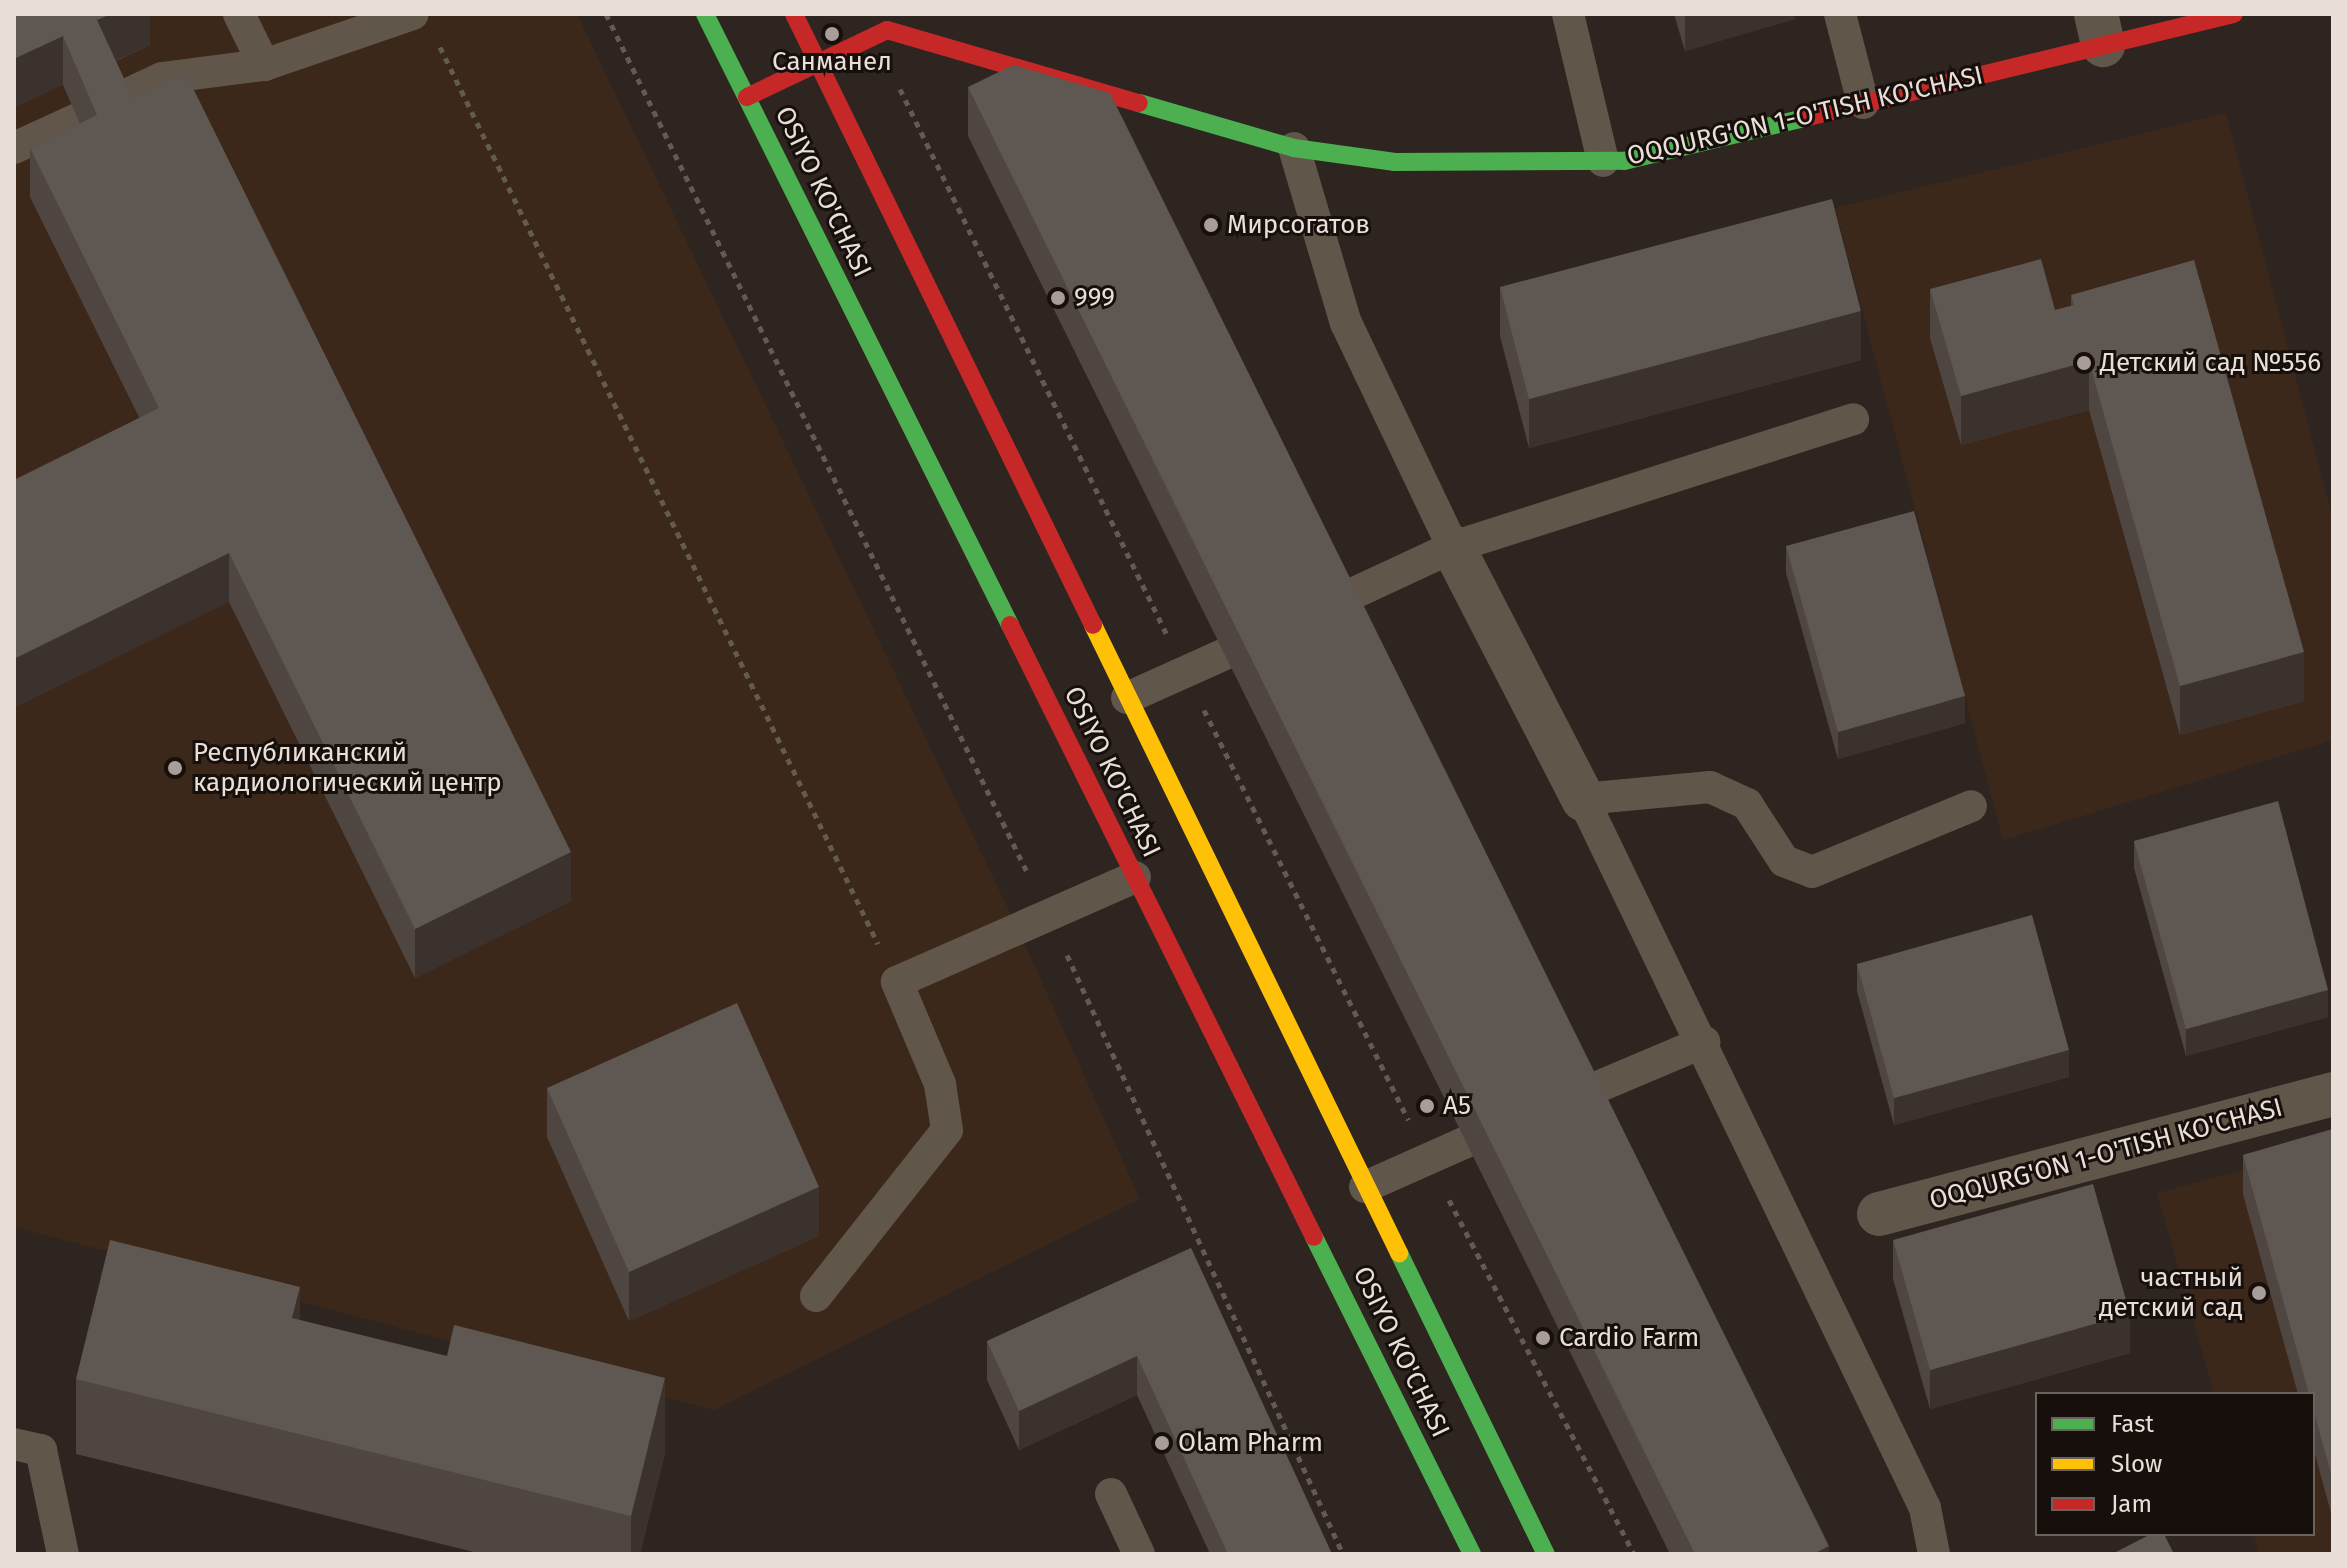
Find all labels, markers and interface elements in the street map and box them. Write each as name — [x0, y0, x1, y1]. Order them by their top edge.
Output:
marker: Санманел — [823, 25, 841, 43]
place label: Санманел — [772, 46, 892, 78]
street label: OQQURG'ON 1-O'TISH KO'CHASI — [1624, 60, 1986, 172]
street label: OSIYO KO'CHASI — [768, 102, 878, 282]
place label: Мирсогатов — [1227, 209, 1370, 241]
marker: Мирсогатов — [1202, 216, 1220, 234]
place label: 999 — [1074, 282, 1115, 314]
marker: 999 — [1049, 289, 1067, 307]
place label: Детский сад №556 — [2100, 347, 2321, 379]
marker: Детский сад №556 — [2075, 354, 2093, 372]
street label: OSIYO KO'CHASI — [1057, 682, 1167, 862]
place label: Республиканский кардиологический центр — [193, 737, 502, 798]
marker: Республиканский кардиологический центр — [164, 757, 186, 779]
place label: A5 — [1443, 1090, 1471, 1122]
street label: OQQURG'ON 1-O'TISH KO'CHASI — [1926, 1092, 2286, 1216]
marker: A5 — [1418, 1097, 1436, 1115]
street label: OSIYO KO'CHASI — [1346, 1262, 1456, 1442]
place label: частный детский сад — [2099, 1262, 2243, 1324]
marker: частный детский сад — [2250, 1284, 2268, 1302]
place label: Cardio Farm — [1559, 1322, 1699, 1354]
marker: Cardio Farm — [1534, 1329, 1552, 1347]
legend — [2035, 1392, 2315, 1536]
text: Fast — [2111, 1410, 2154, 1438]
place label: Olam Pharm — [1178, 1427, 1323, 1459]
marker: Olam Pharm — [1153, 1434, 1171, 1452]
text: Slow — [2111, 1450, 2162, 1478]
text: Jam — [2111, 1490, 2152, 1518]

